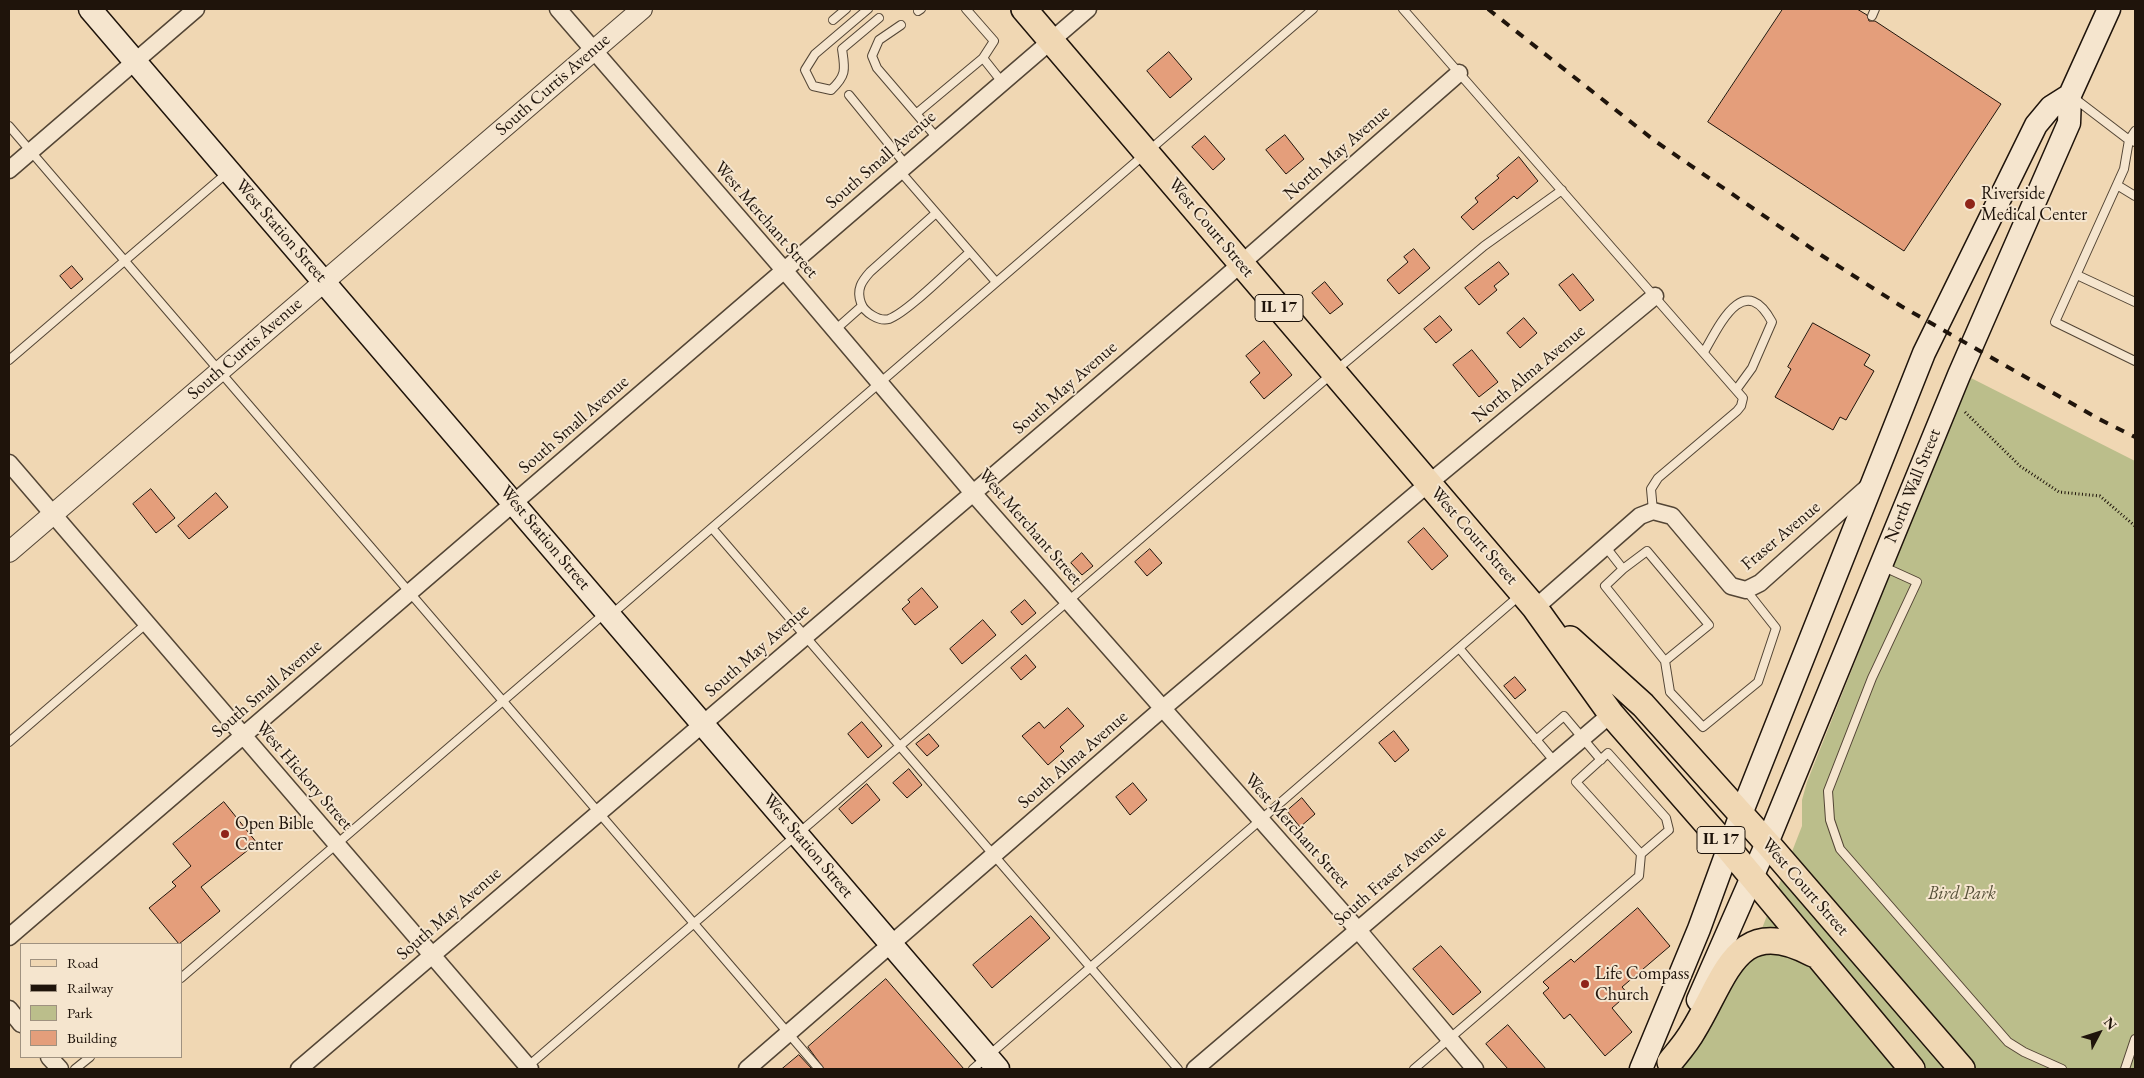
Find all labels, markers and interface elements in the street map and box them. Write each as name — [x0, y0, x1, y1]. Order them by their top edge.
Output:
street label: South Curtis Avenue — [491, 29, 615, 141]
street label: North May Avenue — [1279, 101, 1395, 205]
street label: South Small Avenue — [822, 106, 940, 214]
street label: West Merchant Street — [709, 157, 823, 283]
street label: West Court Street — [1163, 174, 1259, 282]
street label: West Station Street — [230, 175, 332, 287]
place label: Riverside Medical Center — [1981, 183, 2087, 225]
marker: Riverside Medical Center — [1963, 197, 1977, 211]
street label: South Curtis Avenue — [183, 293, 307, 405]
road number: IL 17 — [1255, 294, 1303, 322]
street label: North Alma Avenue — [1468, 320, 1590, 428]
street label: South May Avenue — [1008, 337, 1122, 439]
street label: South Small Avenue — [515, 371, 633, 479]
street label: North Wall Street — [1880, 426, 1946, 546]
street label: West Merchant Street — [973, 464, 1087, 590]
street label: West Station Street — [495, 481, 595, 595]
street label: West Court Street — [1426, 483, 1522, 589]
street label: Fraser Avenue — [1737, 497, 1825, 575]
street label: South May Avenue — [700, 600, 814, 702]
street label: South Small Avenue — [208, 635, 326, 743]
street label: South Alma Avenue — [1014, 706, 1132, 814]
street label: West Hickory Street — [251, 717, 357, 835]
street label: West Merchant Street — [1240, 769, 1354, 893]
street label: West Station Street — [758, 789, 858, 903]
place label: Open Bible Center — [235, 813, 314, 856]
street label: South Fraser Avenue — [1329, 821, 1451, 931]
road number: IL 17 — [1697, 826, 1745, 854]
marker: Open Bible Center — [219, 828, 231, 840]
street label: West Court Street — [1757, 834, 1853, 940]
street label: South May Avenue — [392, 863, 506, 965]
park label: Bird Park — [1928, 883, 1996, 905]
legend — [20, 943, 182, 1058]
text: Road — [67, 953, 98, 972]
place label: Life Compass Church — [1595, 963, 1689, 1006]
text: Railway — [67, 978, 113, 997]
marker: Life Compass Church — [1579, 978, 1591, 990]
text: Park — [67, 1003, 93, 1022]
north arrow — [2074, 1008, 2124, 1058]
text: N — [2100, 1013, 2121, 1033]
text: Building — [67, 1028, 117, 1047]

